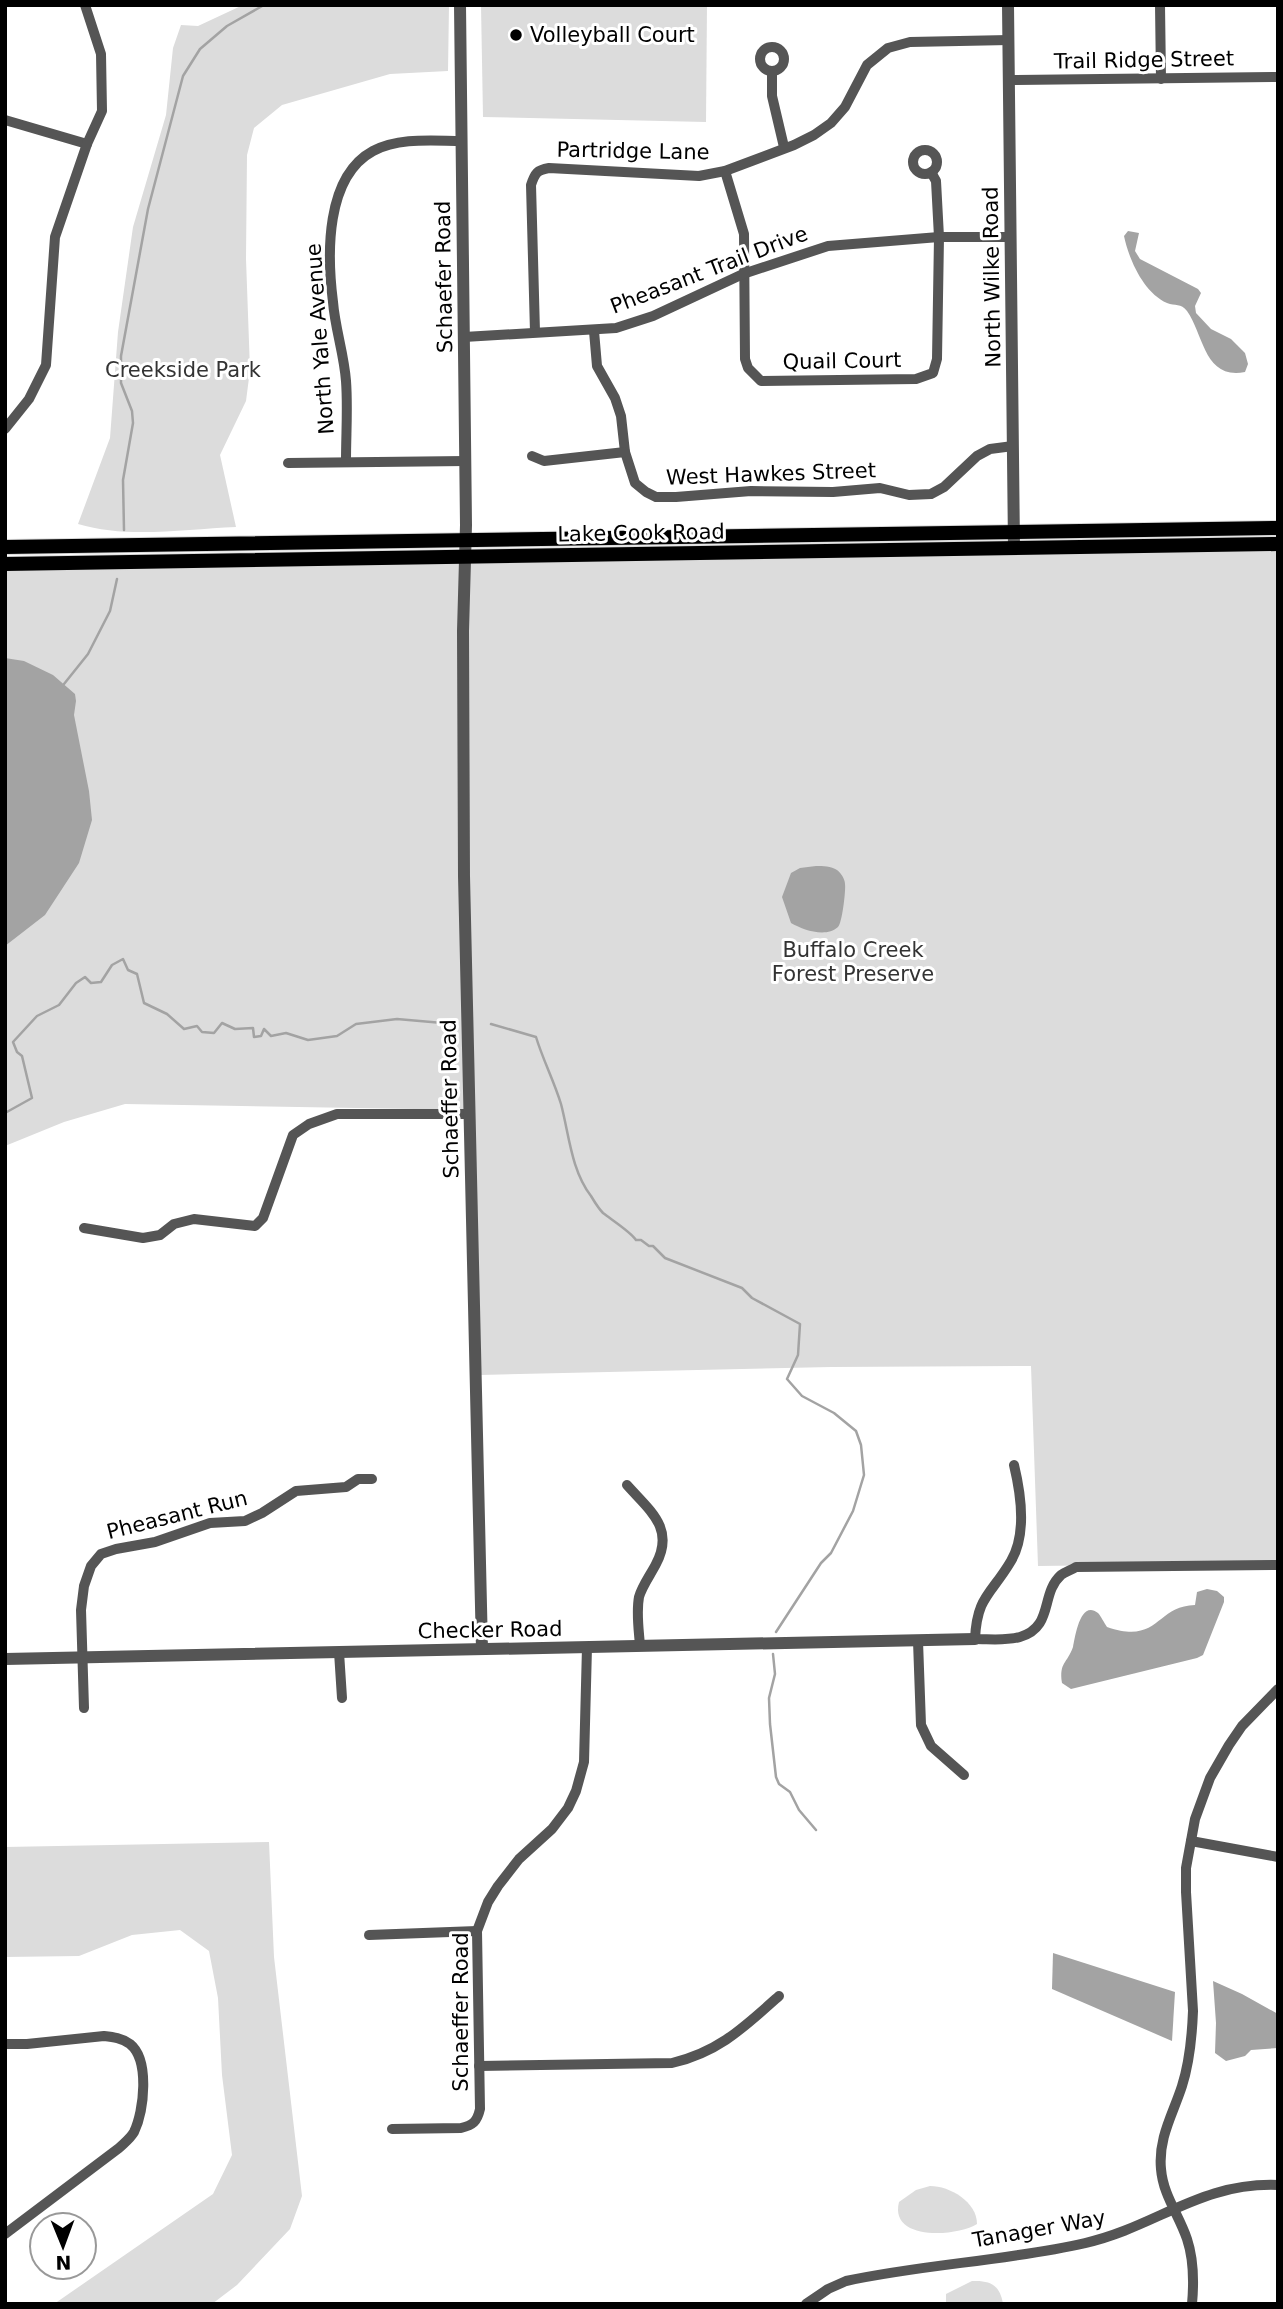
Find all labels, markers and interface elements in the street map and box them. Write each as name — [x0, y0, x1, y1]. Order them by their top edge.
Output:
place label: Volleyball Court — [530, 23, 695, 47]
marker: Volleyball Court — [508, 27, 524, 43]
street label: Trail Ridge Street — [1053, 46, 1234, 74]
street label: Partridge Lane — [556, 138, 710, 164]
street label: North Wilke Road — [978, 186, 1006, 368]
street label: Schaefer Road — [431, 201, 457, 353]
street label: Pheasant Trail Drive — [607, 221, 811, 319]
street label: North Yale Avenue — [301, 243, 339, 435]
street label: Quail Court — [782, 348, 902, 374]
park label: Creekside Park — [105, 358, 262, 382]
street label: West Hawkes Street — [666, 458, 876, 490]
street label: Lake Cook Road — [557, 520, 725, 546]
park label: Buffalo Creek Forest Preserve — [772, 938, 934, 986]
street label: Schaeffer Road — [437, 1019, 463, 1179]
street label: Pheasant Run — [104, 1486, 250, 1544]
street label: Checker Road — [417, 1617, 563, 1643]
street label: Schaeffer Road — [449, 1932, 473, 2092]
street label: Tanager Way — [970, 2205, 1107, 2253]
north arrow — [28, 2211, 98, 2281]
text: N — [55, 2252, 71, 2274]

